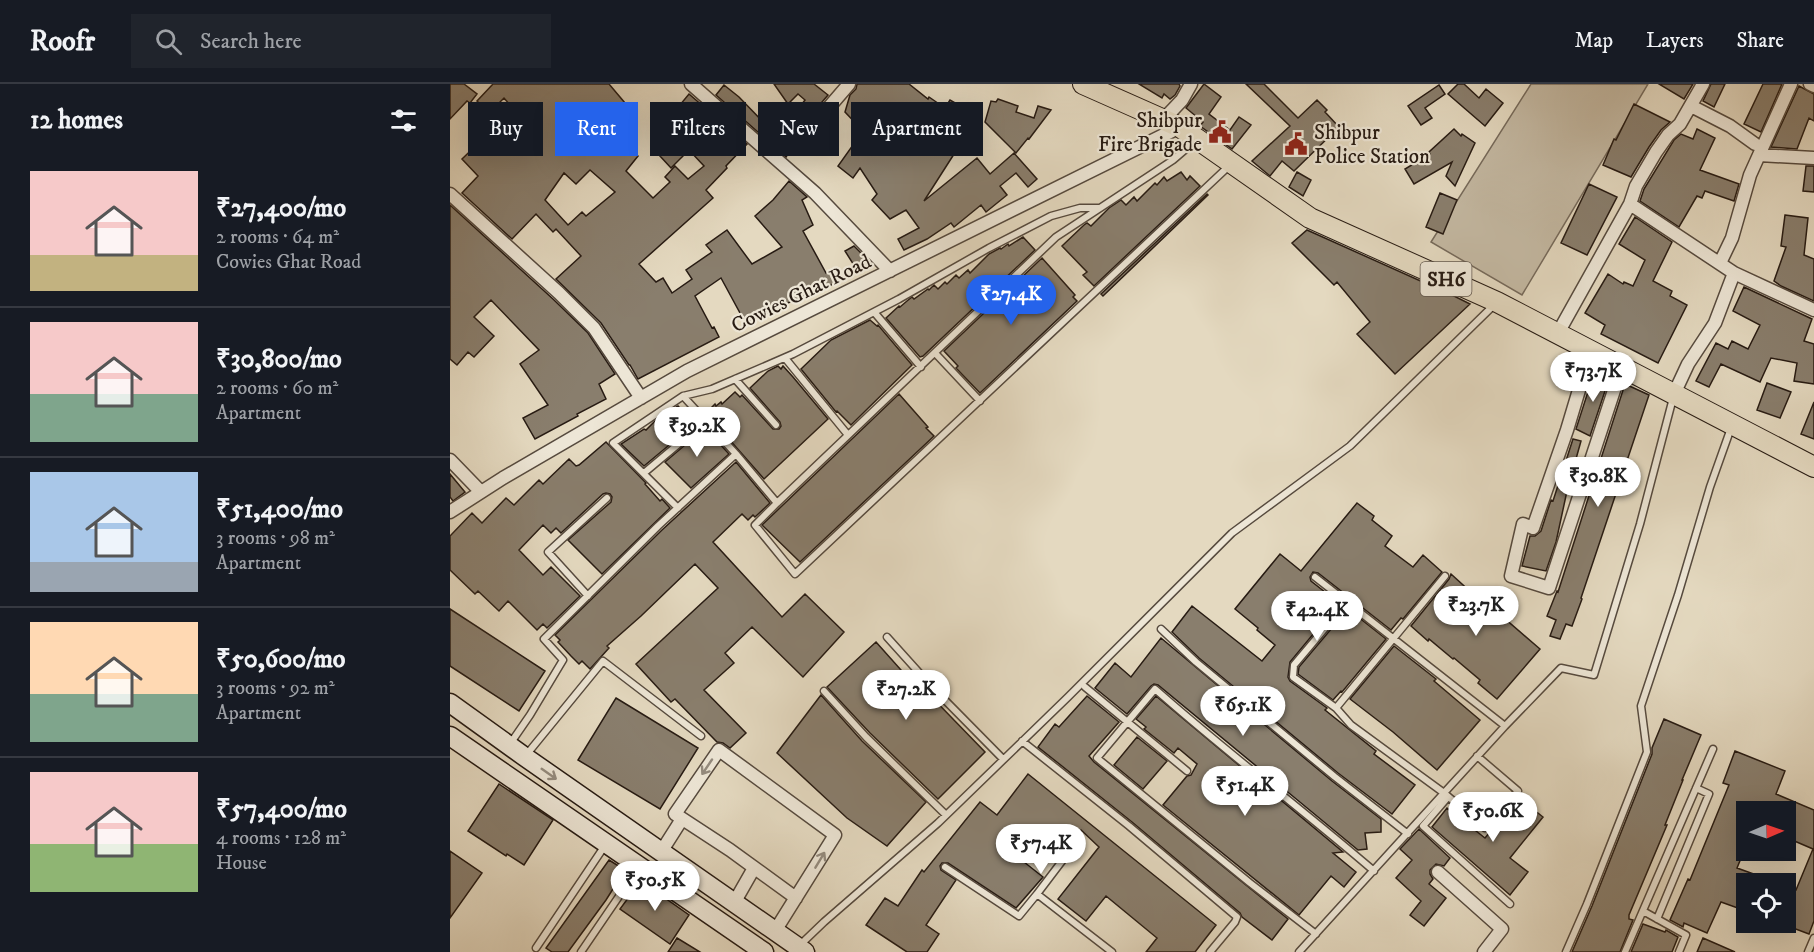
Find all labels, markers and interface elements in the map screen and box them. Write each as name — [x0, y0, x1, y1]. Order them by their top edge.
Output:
search box — [131, 14, 551, 68]
text: Roofr — [30, 24, 95, 59]
icon: search — [152, 25, 185, 58]
text: Search here — [200, 28, 302, 55]
text: Map — [1574, 28, 1613, 54]
text: Layers — [1646, 28, 1704, 54]
text: Share — [1737, 28, 1784, 54]
chip: Buy — [468, 102, 543, 156]
chip: Rent — [555, 102, 638, 156]
chip: Filters — [650, 102, 746, 156]
chip: New — [758, 102, 839, 156]
chip: Apartment — [851, 102, 983, 156]
text: 12 homes — [30, 104, 123, 137]
icon: filters — [387, 104, 420, 137]
place label: Shibpur Fire Brigade — [1098, 108, 1202, 158]
public building icon: Shibpur Fire Brigade — [1207, 119, 1233, 145]
place label: Shibpur Police Station — [1314, 120, 1430, 170]
public building icon: Shibpur Police Station — [1283, 131, 1309, 157]
text: ₹27,400/mo — [216, 192, 346, 225]
icon: home — [78, 195, 150, 267]
text: 2 rooms · 64 m² — [216, 225, 339, 250]
street label: Cowies Ghat Road — [727, 249, 876, 339]
text: Cowies Ghat Road — [216, 250, 361, 275]
road number: SH6 — [1420, 262, 1472, 296]
pin: ₹27.4K — [962, 275, 1060, 326]
text: ₹27.4K — [980, 282, 1042, 307]
text: ₹30,800/mo — [216, 343, 342, 376]
icon: home — [78, 346, 150, 418]
pin: ₹73.7K — [1544, 352, 1642, 403]
text: ₹73.7K — [1564, 359, 1622, 384]
text: 2 rooms · 60 m² — [216, 376, 338, 401]
text: Apartment — [216, 401, 301, 426]
pin: ₹39.2K — [648, 407, 746, 458]
text: ₹39.2K — [668, 414, 726, 439]
pin: ₹30.8K — [1549, 457, 1647, 508]
text: ₹30.8K — [1569, 464, 1627, 489]
text: ₹51,400/mo — [216, 493, 343, 526]
icon: home — [78, 496, 150, 568]
text: 3 rooms · 98 m² — [216, 526, 335, 551]
text: Apartment — [216, 551, 301, 576]
pin: ₹23.7K — [1427, 586, 1525, 637]
pin: ₹42.4K — [1268, 591, 1366, 642]
text: ₹23.7K — [1448, 593, 1504, 618]
text: ₹42.4K — [1285, 598, 1349, 623]
text: ₹50,600/mo — [216, 643, 345, 676]
icon: home — [78, 646, 150, 718]
pin: ₹27.2K — [857, 670, 955, 721]
text: 3 rooms · 92 m² — [216, 676, 335, 701]
text: ₹27.2K — [876, 677, 936, 702]
pin: ₹65.1K — [1194, 686, 1292, 737]
text: ₹65.1K — [1214, 693, 1272, 718]
text: Apartment — [216, 701, 301, 726]
one-way arrow — [701, 759, 713, 775]
pin: ₹51.4K — [1196, 766, 1294, 817]
one-way arrow — [540, 768, 556, 780]
text: ₹51.4K — [1215, 773, 1275, 798]
pin: ₹50.6K — [1444, 792, 1542, 843]
text: ₹57,400/mo — [216, 793, 347, 826]
icon: home — [78, 796, 150, 868]
text: ₹50.6K — [1462, 799, 1524, 824]
north arrow — [1736, 801, 1796, 861]
map controls — [1736, 801, 1796, 933]
pin: ₹57.4K — [992, 824, 1090, 875]
text: 4 rooms · 128 m² — [216, 826, 346, 851]
text: ₹57.4K — [1010, 831, 1072, 856]
text: House — [216, 851, 267, 876]
one-way arrow — [814, 852, 826, 869]
pin: ₹50.5K — [606, 861, 704, 912]
text: ₹50.5K — [625, 868, 685, 893]
button: locate — [1736, 873, 1796, 933]

